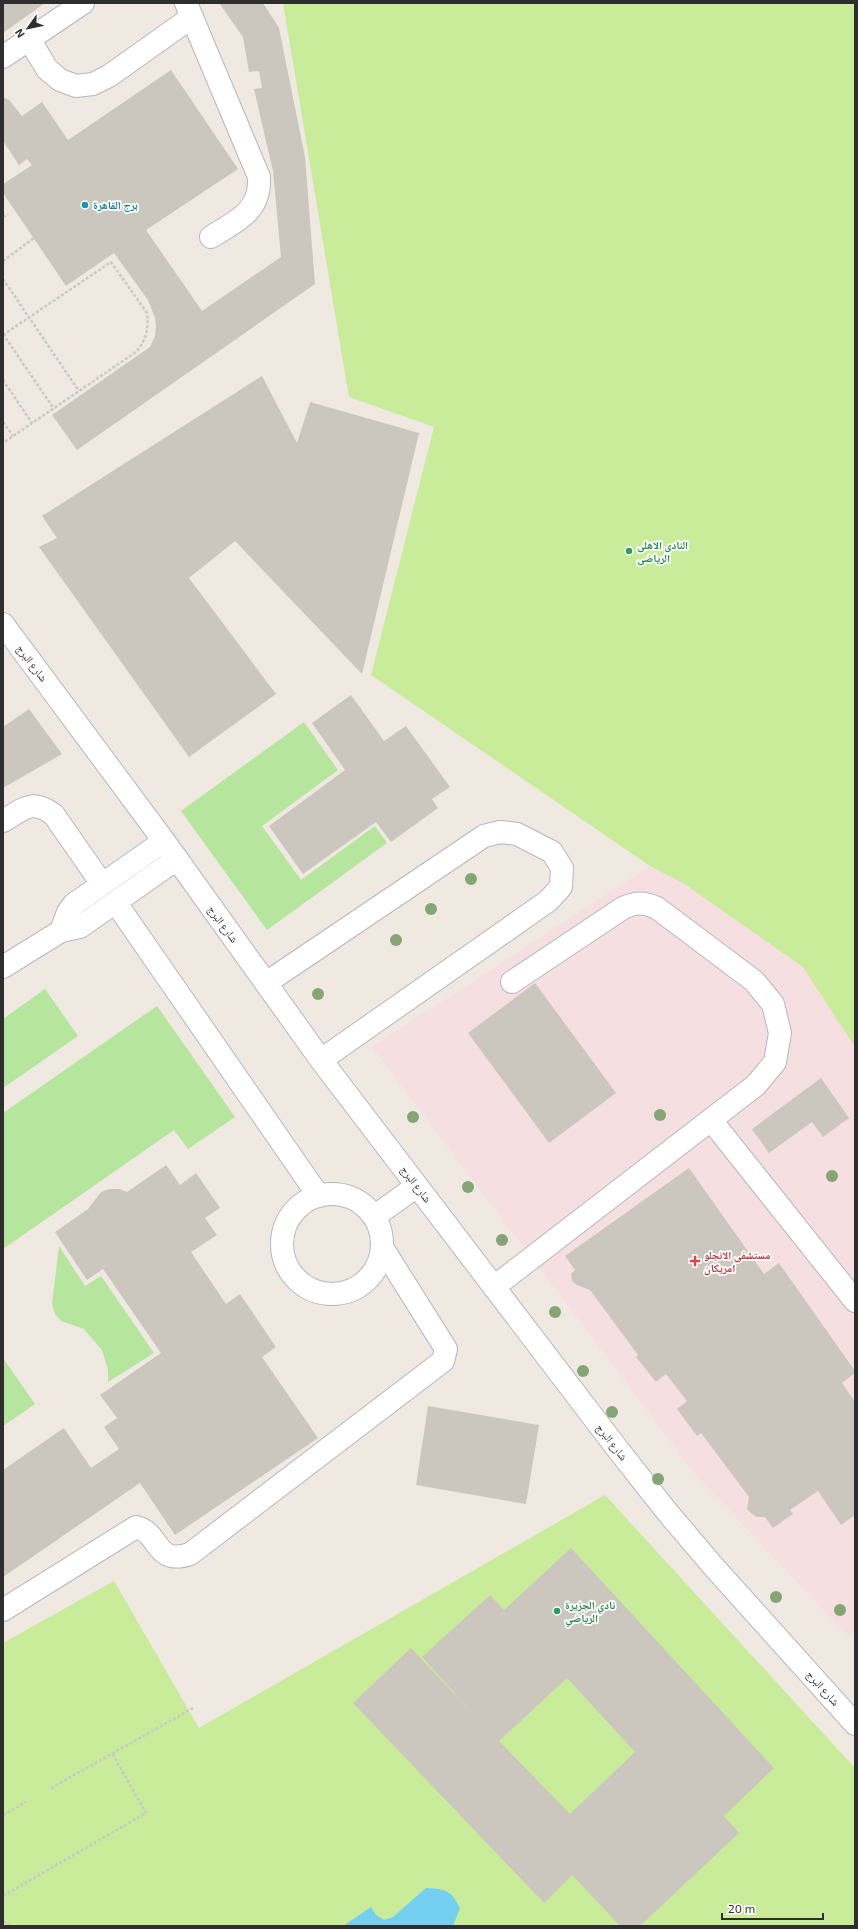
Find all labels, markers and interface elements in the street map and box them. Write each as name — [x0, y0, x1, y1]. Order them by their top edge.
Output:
north arrow — [8, 8, 48, 48]
text: N — [12, 27, 27, 41]
place label: برج القاهرة — [93, 198, 138, 213]
marker: برج القاهرة — [80, 200, 90, 210]
place label: النادى الاهلى الرياضى — [637, 538, 688, 566]
marker: النادى الاهلى الرياضى — [624, 546, 634, 556]
street label: شارع البرج — [13, 642, 51, 684]
street label: شارع البرج — [205, 903, 241, 945]
street label: شارع البرج — [397, 1163, 435, 1205]
place label: مستشفى الانجلو امريكان — [704, 1248, 770, 1276]
marker: مستشفى الانجلو امريكان — [689, 1255, 701, 1267]
street label: شارع البرج — [593, 1421, 631, 1463]
place label: نادي الجزيرة الرياضي — [565, 1598, 615, 1627]
marker: نادي الجزيرة الرياضي — [552, 1606, 562, 1616]
street label: شارع البرج — [803, 1667, 843, 1709]
scale bar — [722, 1895, 823, 1921]
text: 20 m — [728, 1901, 755, 1915]

